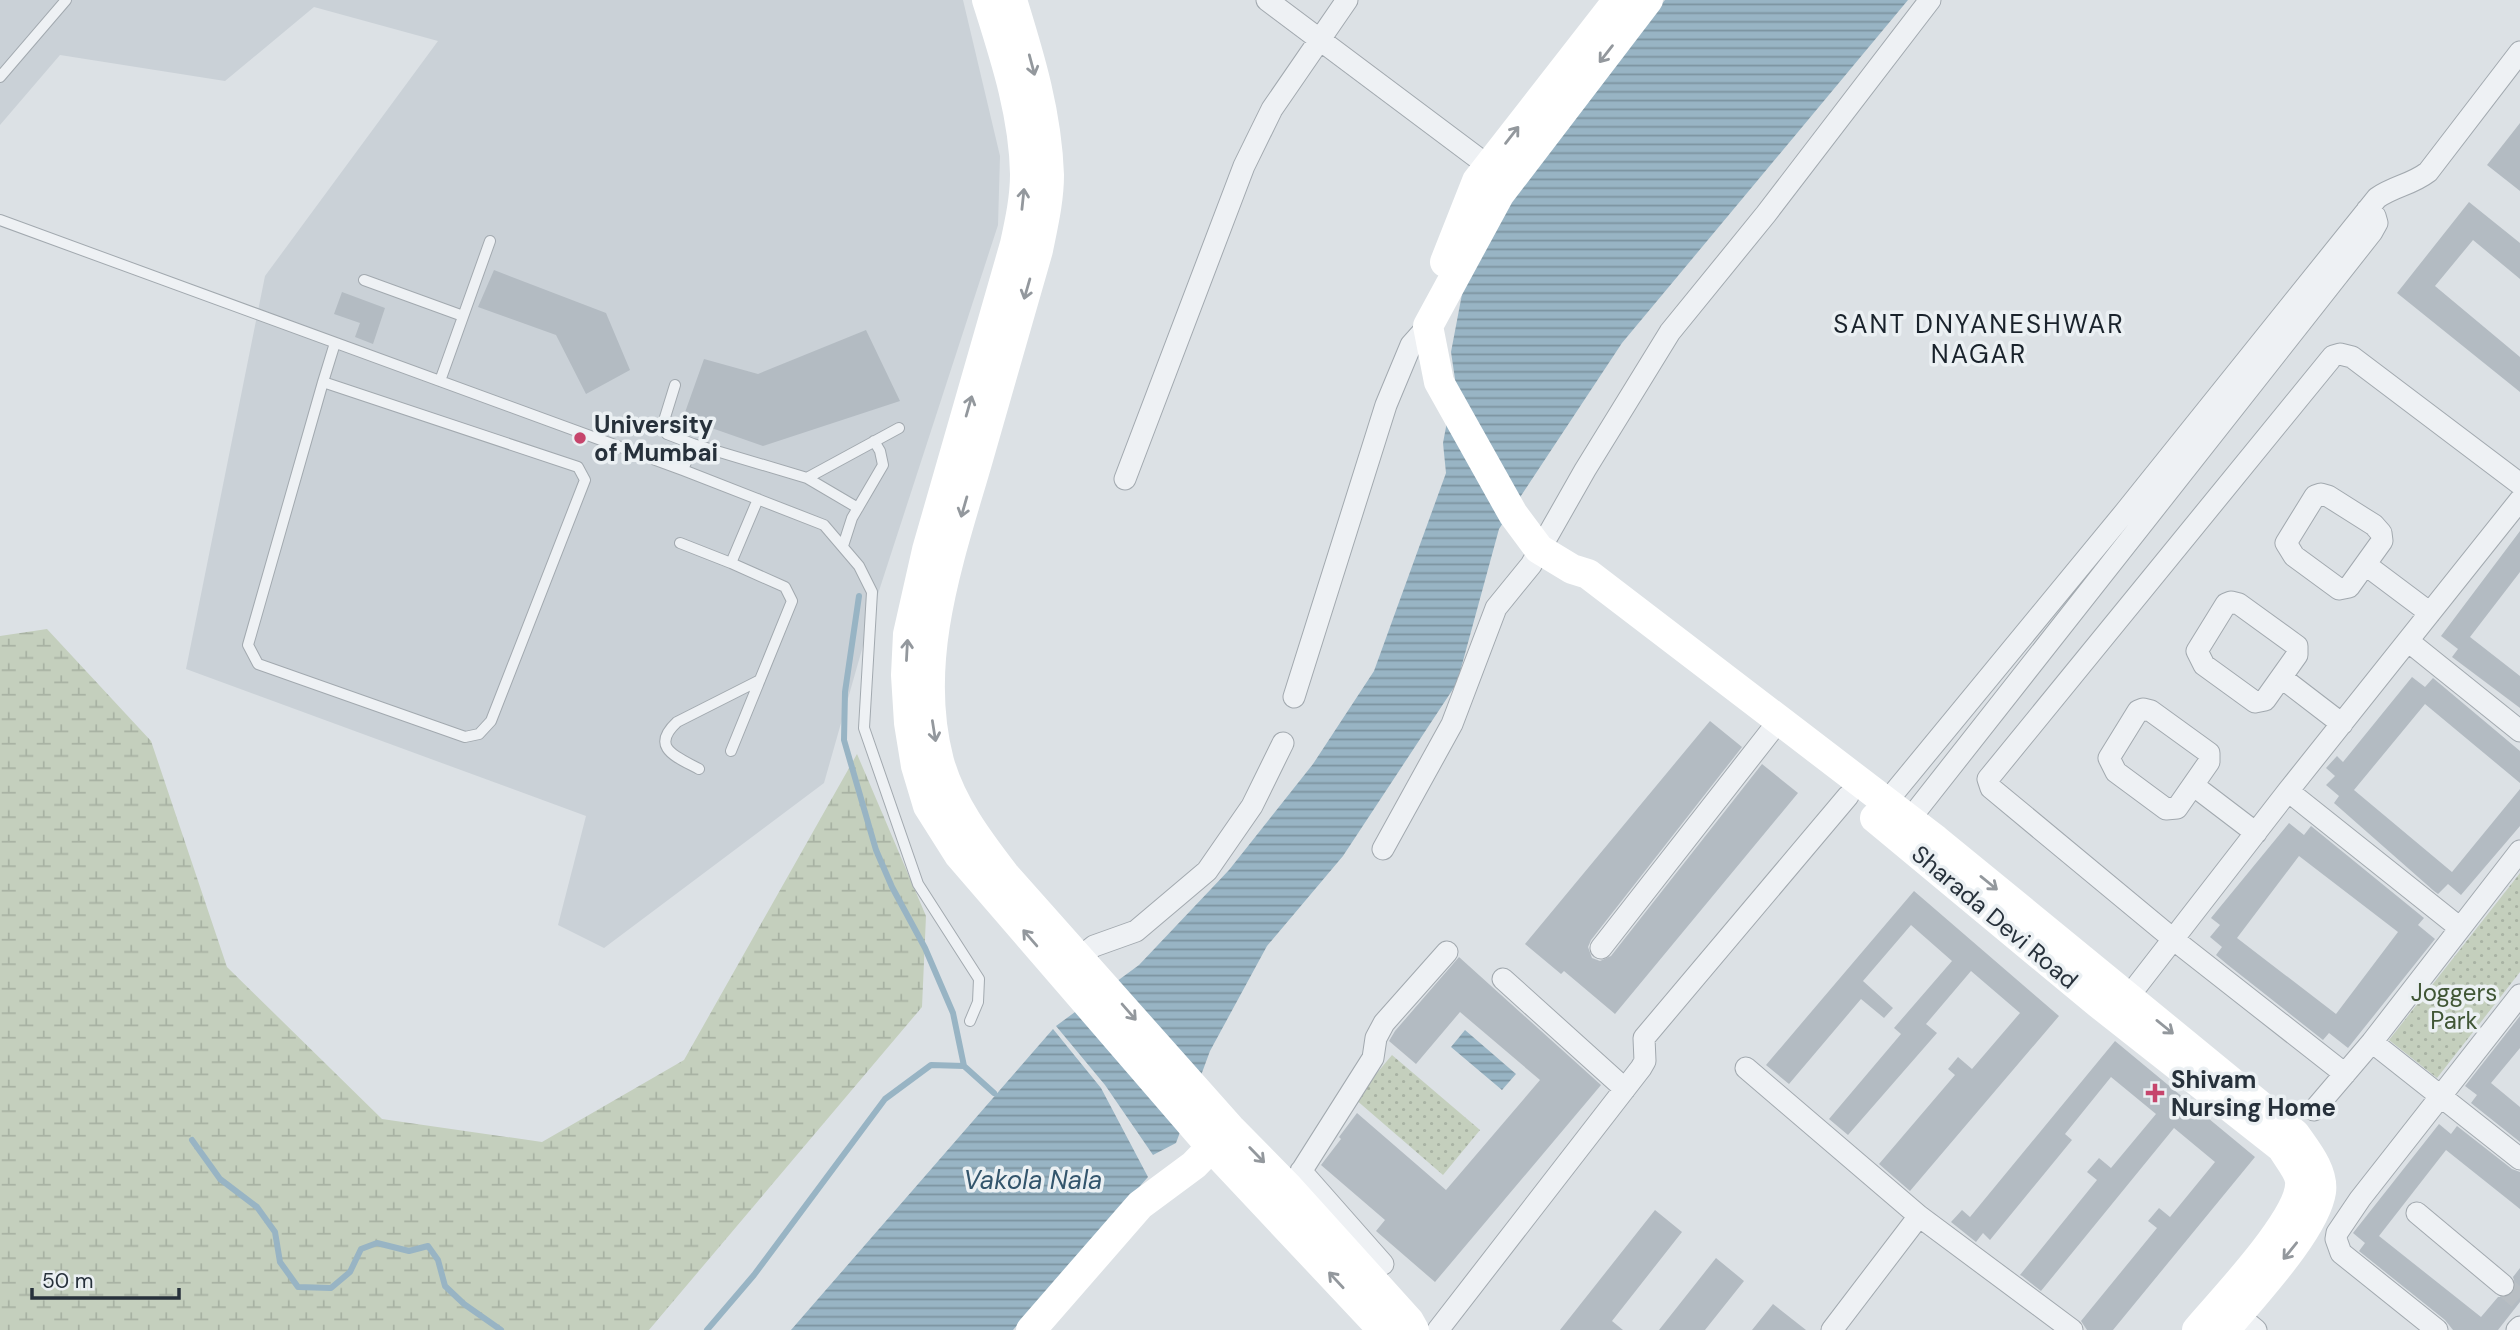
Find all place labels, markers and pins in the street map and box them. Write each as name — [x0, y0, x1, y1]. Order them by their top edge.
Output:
place label: University of Mumbai — [594, 409, 718, 468]
marker: University of Mumbai — [572, 430, 588, 446]
place label: Shivam Nursing Home — [2171, 1064, 2336, 1123]
marker: Shivam Nursing Home — [2145, 1083, 2165, 1103]

